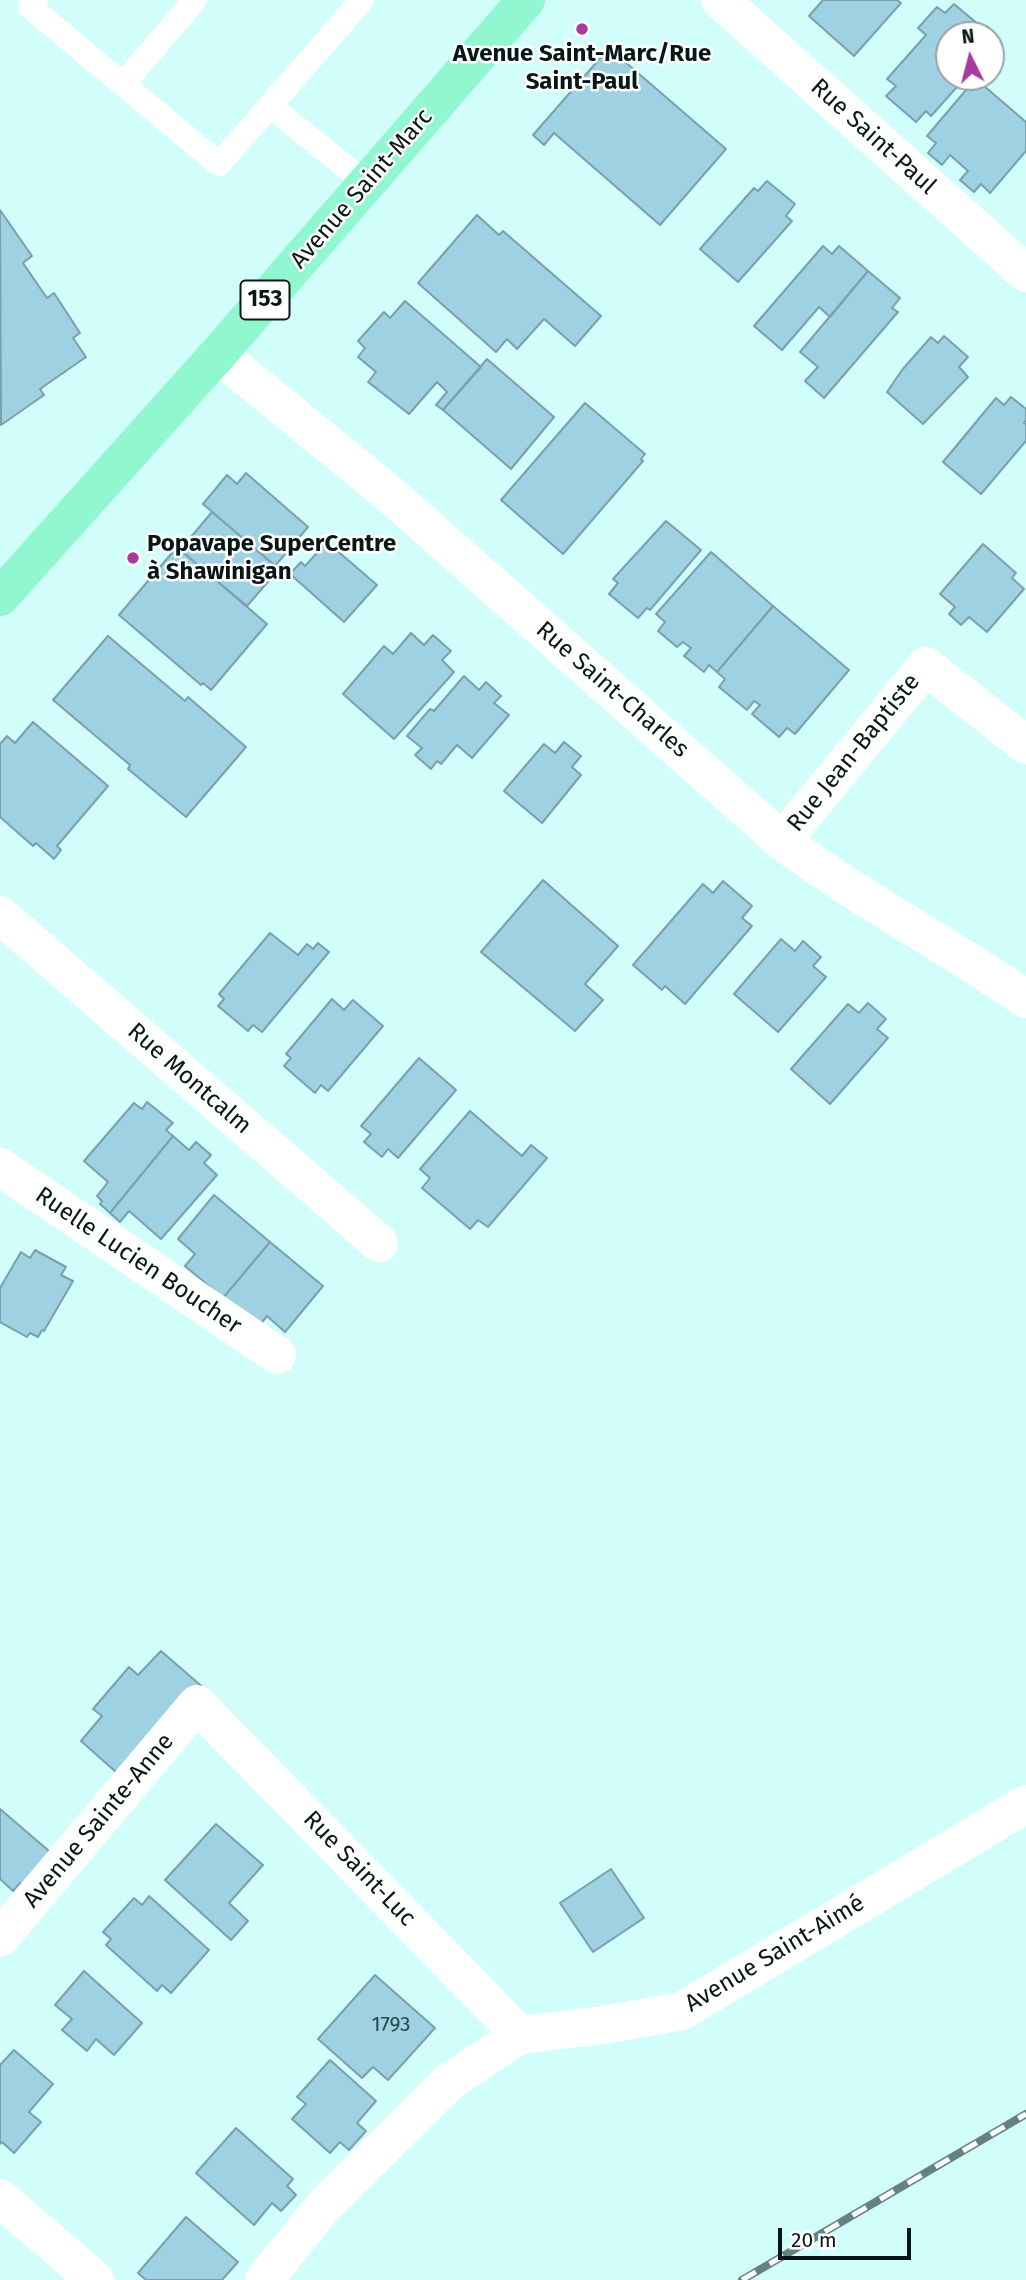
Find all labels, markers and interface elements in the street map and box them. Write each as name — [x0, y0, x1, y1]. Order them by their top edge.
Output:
marker: Avenue Saint-Marc/Rue Saint-Paul — [574, 21, 590, 37]
north arrow — [935, 21, 1005, 91]
text: N — [960, 25, 975, 49]
place label: Avenue Saint-Marc/Rue Saint-Paul — [453, 40, 711, 96]
street label: Rue Saint-Paul — [804, 73, 942, 201]
street label: Avenue Saint-Marc — [285, 103, 439, 275]
road number: 153 — [240, 280, 290, 320]
place label: Popavape SuperCentre à Shawinigan — [147, 530, 396, 586]
marker: Popavape SuperCentre à Shawinigan — [125, 550, 141, 566]
street label: Rue Saint-Charles — [530, 616, 694, 764]
street label: Rue Jean-Baptiste — [782, 668, 926, 838]
street label: Rue Montcalm — [121, 1017, 257, 1141]
street label: Ruelle Lucien Boucher — [29, 1181, 247, 1341]
street label: Avenue Sainte-Anne — [18, 1728, 180, 1914]
street label: Rue Saint-Luc — [297, 1805, 421, 1933]
street label: Avenue Saint-Aimé — [680, 1889, 870, 2019]
house number: 1793 — [371, 2012, 411, 2038]
scale bar — [781, 2214, 914, 2258]
text: 20 m — [791, 2227, 837, 2253]

